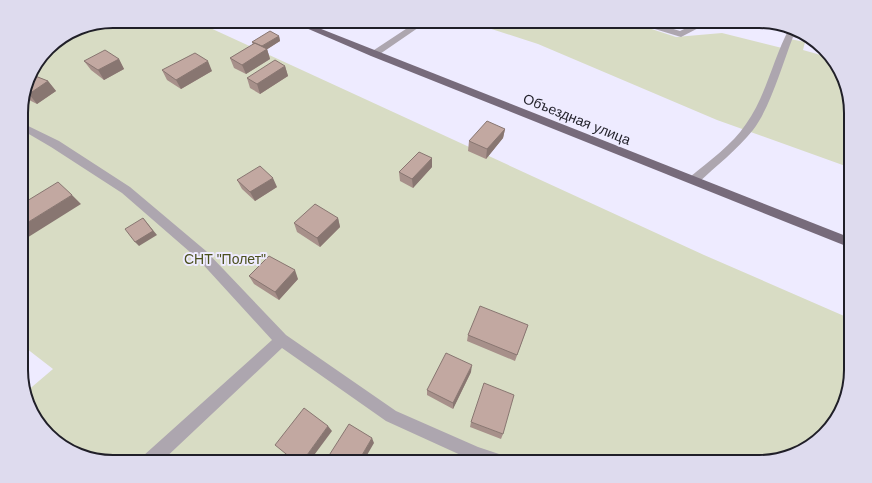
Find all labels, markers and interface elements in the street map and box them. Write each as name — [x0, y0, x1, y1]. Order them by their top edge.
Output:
street label: Объездная улица — [521, 90, 633, 148]
park label: СНТ "Полет" — [184, 251, 266, 267]

